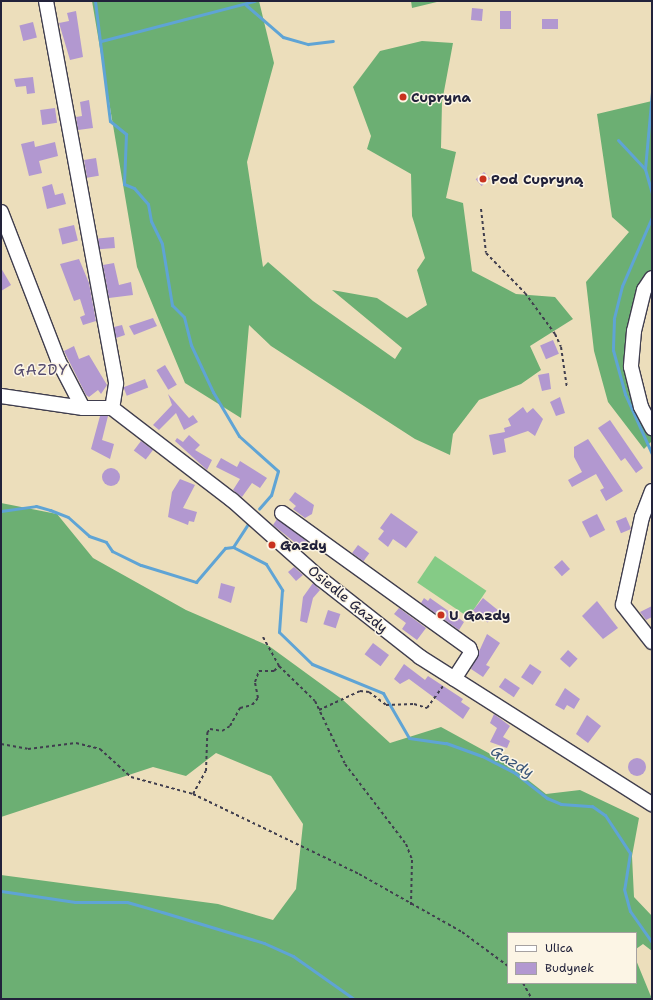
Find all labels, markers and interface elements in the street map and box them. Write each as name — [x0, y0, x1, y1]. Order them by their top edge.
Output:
place label: Cupryna — [411, 89, 471, 105]
marker: Cupryna — [398, 92, 408, 102]
place label: Pod Cupryną — [491, 171, 583, 187]
marker: Pod Cupryną — [478, 174, 488, 184]
district label: GAZDY — [13, 362, 69, 380]
place label: Gazdy — [280, 537, 327, 553]
marker: Gazdy — [267, 540, 277, 550]
street label: Osiedle Gazdy — [305, 562, 391, 636]
place label: U Gazdy — [449, 607, 510, 623]
marker: U Gazdy — [436, 610, 446, 620]
water label: Gazdy — [487, 742, 537, 782]
legend — [507, 932, 637, 984]
text: Ulica — [545, 940, 573, 956]
text: Budynek — [545, 960, 594, 976]

